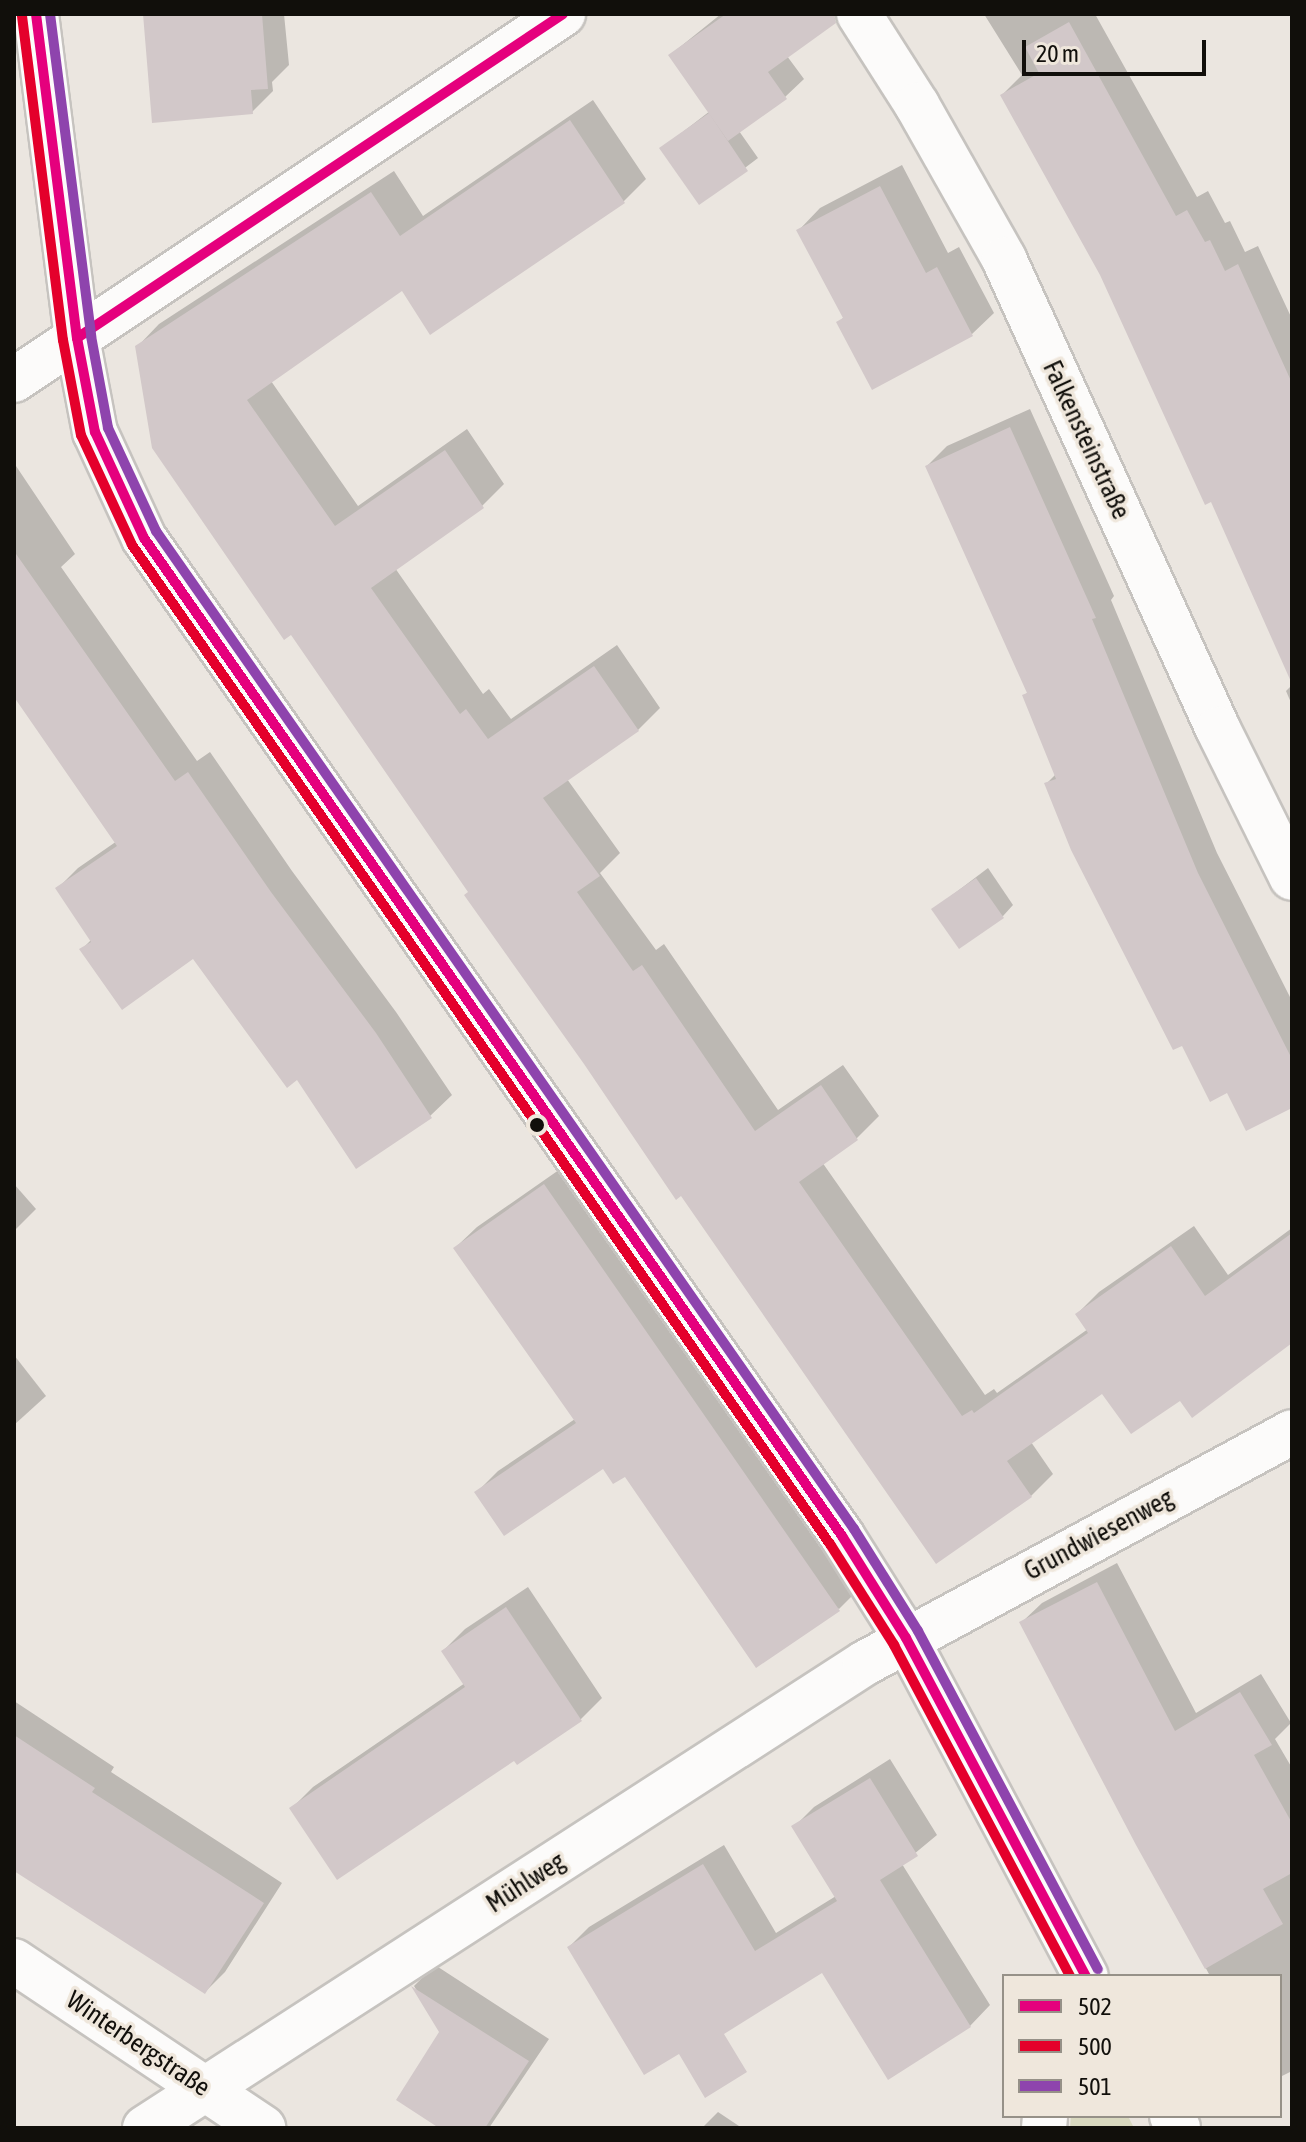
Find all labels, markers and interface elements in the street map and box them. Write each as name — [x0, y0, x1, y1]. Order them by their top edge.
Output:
scale bar — [1026, 24, 1210, 74]
text: 20 m — [1036, 40, 1079, 67]
street label: Falkensteinstraße — [1036, 356, 1136, 524]
unlabelled marker — [529, 1117, 545, 1133]
street label: Grundwiesenweg — [1019, 1483, 1179, 1587]
street label: Mühlweg — [481, 1846, 571, 1920]
legend — [1002, 1974, 1282, 2118]
street label: Winterbergstraße — [60, 1985, 216, 2103]
text: 502 — [1078, 1993, 1112, 2020]
text: 500 — [1078, 2033, 1112, 2060]
text: 501 — [1078, 2073, 1112, 2100]

